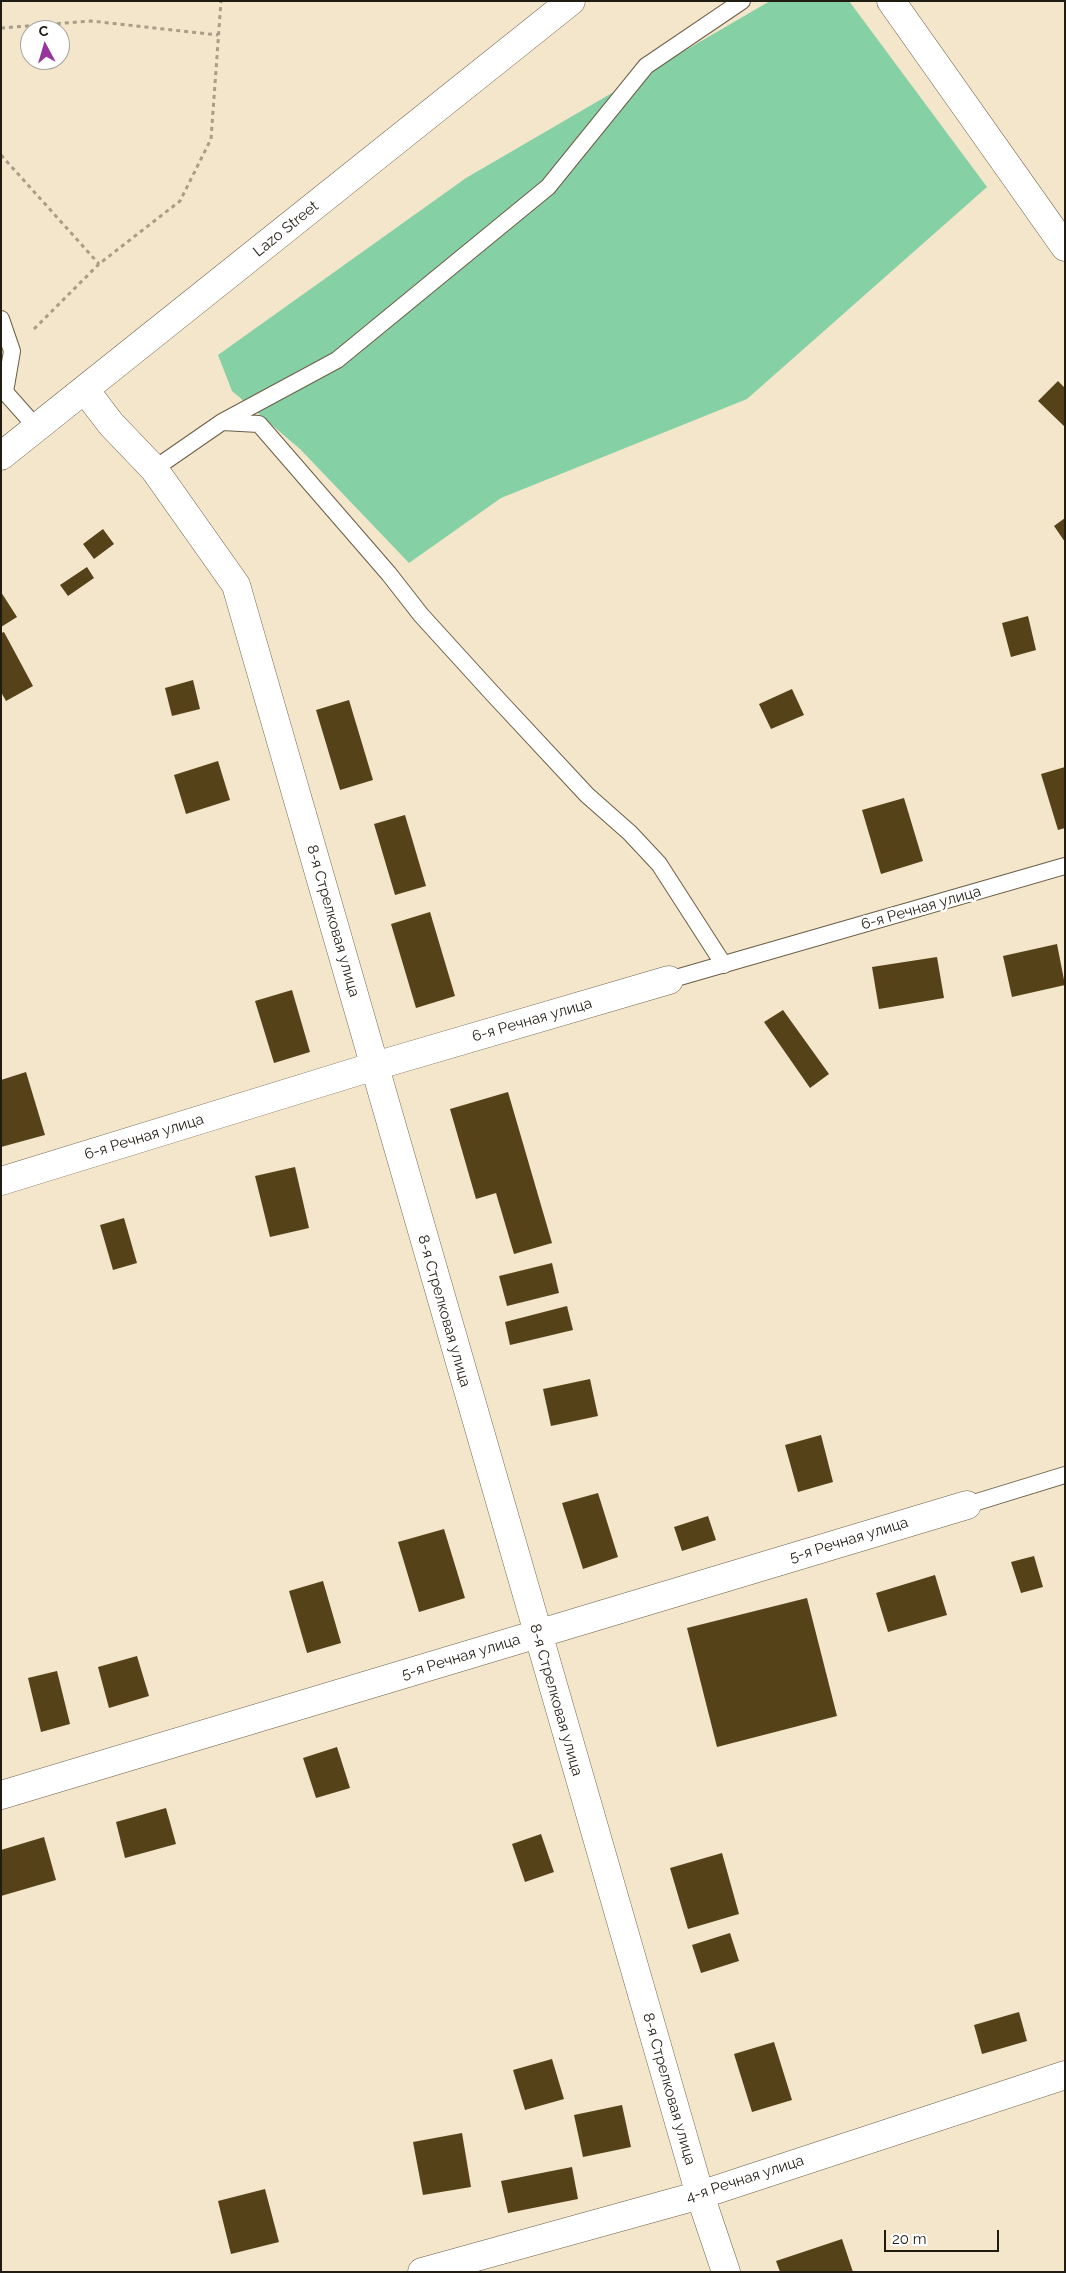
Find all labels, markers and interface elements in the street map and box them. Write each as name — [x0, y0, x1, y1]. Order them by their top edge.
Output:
north arrow — [20, 20, 70, 70]
text: С — [38, 23, 49, 40]
street label: Lazo Street — [250, 197, 322, 261]
street label: 8-я Стрелковая улица — [303, 843, 363, 999]
street label: 6-я Речная улица — [859, 882, 983, 934]
street label: 6-я Речная улица — [470, 994, 594, 1046]
street label: 6-я Речная улица — [82, 1110, 206, 1164]
street label: 8-я Стрелковая улица — [414, 1233, 474, 1389]
street label: 5-я Речная улица — [788, 1513, 910, 1567]
street label: 8-я Стрелковая улица — [526, 1622, 586, 1778]
street label: 5-я Речная улица — [400, 1630, 522, 1684]
street label: 8-я Стрелковая улица — [639, 2011, 699, 2167]
street label: 4-я Речная улица — [684, 2151, 806, 2207]
scale bar — [886, 2220, 1001, 2252]
text: 20 m — [892, 2230, 927, 2248]

